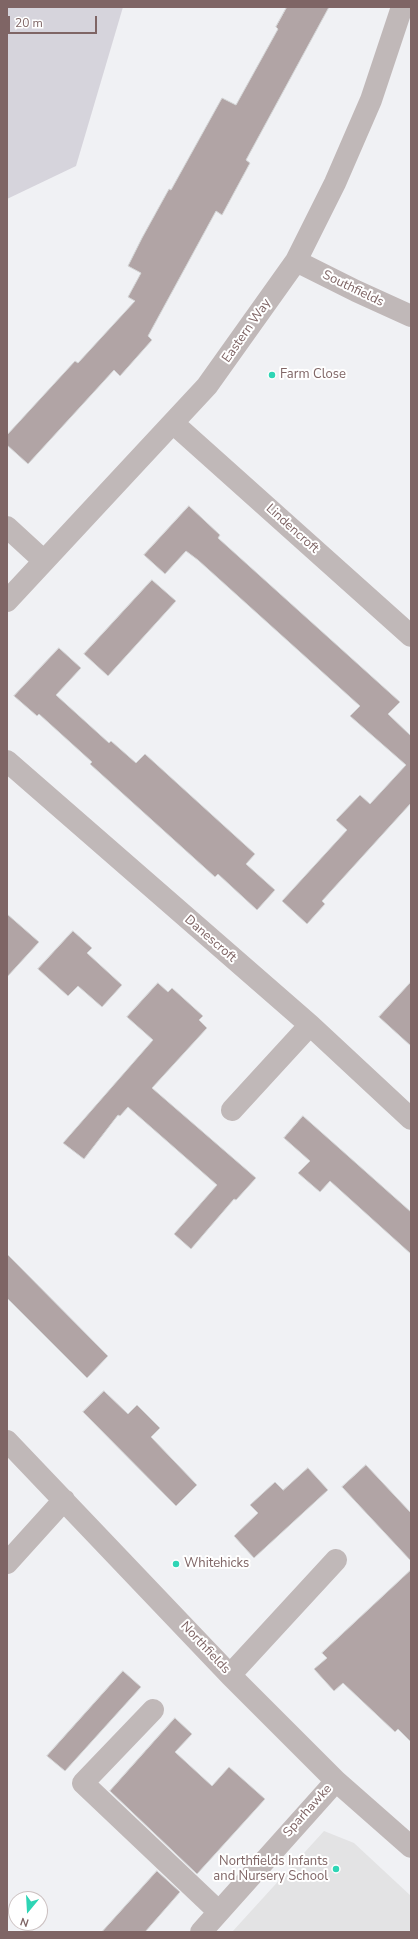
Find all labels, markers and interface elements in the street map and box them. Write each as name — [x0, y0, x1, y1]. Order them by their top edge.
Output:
scale bar — [10, 8, 99, 34]
text: 20 m — [15, 15, 43, 31]
street label: Southfields — [320, 267, 386, 311]
street label: Eastern Way — [219, 296, 275, 366]
place label: Farm Close — [280, 367, 346, 383]
marker: Farm Close — [267, 370, 277, 380]
street label: Lindencroft — [262, 501, 322, 557]
street label: Danescroft — [181, 912, 239, 966]
place label: Whitehicks — [184, 1556, 249, 1572]
marker: Whitehicks — [171, 1559, 181, 1569]
street label: Northfields — [177, 1619, 233, 1677]
street label: Sparhawke — [280, 1781, 336, 1841]
place label: Northfields Infants and Nursery School — [213, 1854, 328, 1885]
marker: Northfields Infants and Nursery School — [331, 1864, 341, 1874]
north arrow — [8, 1891, 48, 1931]
text: N — [18, 1914, 31, 1930]

